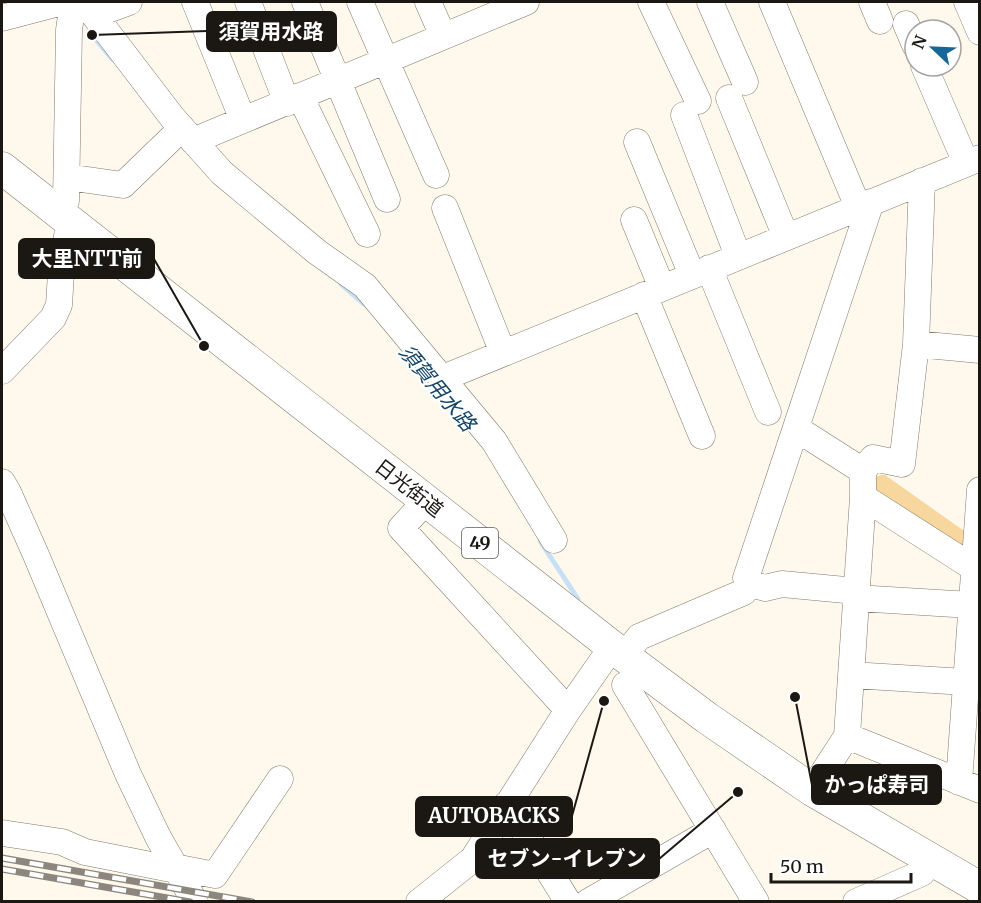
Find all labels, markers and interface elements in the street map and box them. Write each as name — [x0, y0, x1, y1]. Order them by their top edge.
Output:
callout: 須賀用水路 — [207, 12, 336, 51]
text: 須賀用水路 — [219, 18, 324, 45]
north arrow — [903, 18, 963, 78]
text: N — [908, 32, 931, 52]
callout: 大里NTT前 — [19, 239, 154, 278]
text: 大里NTT前 — [31, 245, 143, 272]
water label: 須賀用水路 — [393, 339, 483, 438]
street label: 日光街道 — [370, 453, 449, 522]
road number: 49 — [462, 528, 498, 558]
callout: かっぱ寿司 — [812, 765, 941, 804]
text: かっぱ寿司 — [825, 771, 930, 798]
callout: AUTOBACKS — [416, 797, 572, 836]
text: AUTOBACKS — [427, 802, 560, 829]
callout: セブン-イレブン — [476, 839, 659, 878]
text: セブン-イレブン — [487, 845, 647, 872]
scale bar — [771, 846, 910, 884]
text: 50 m — [780, 855, 824, 878]

